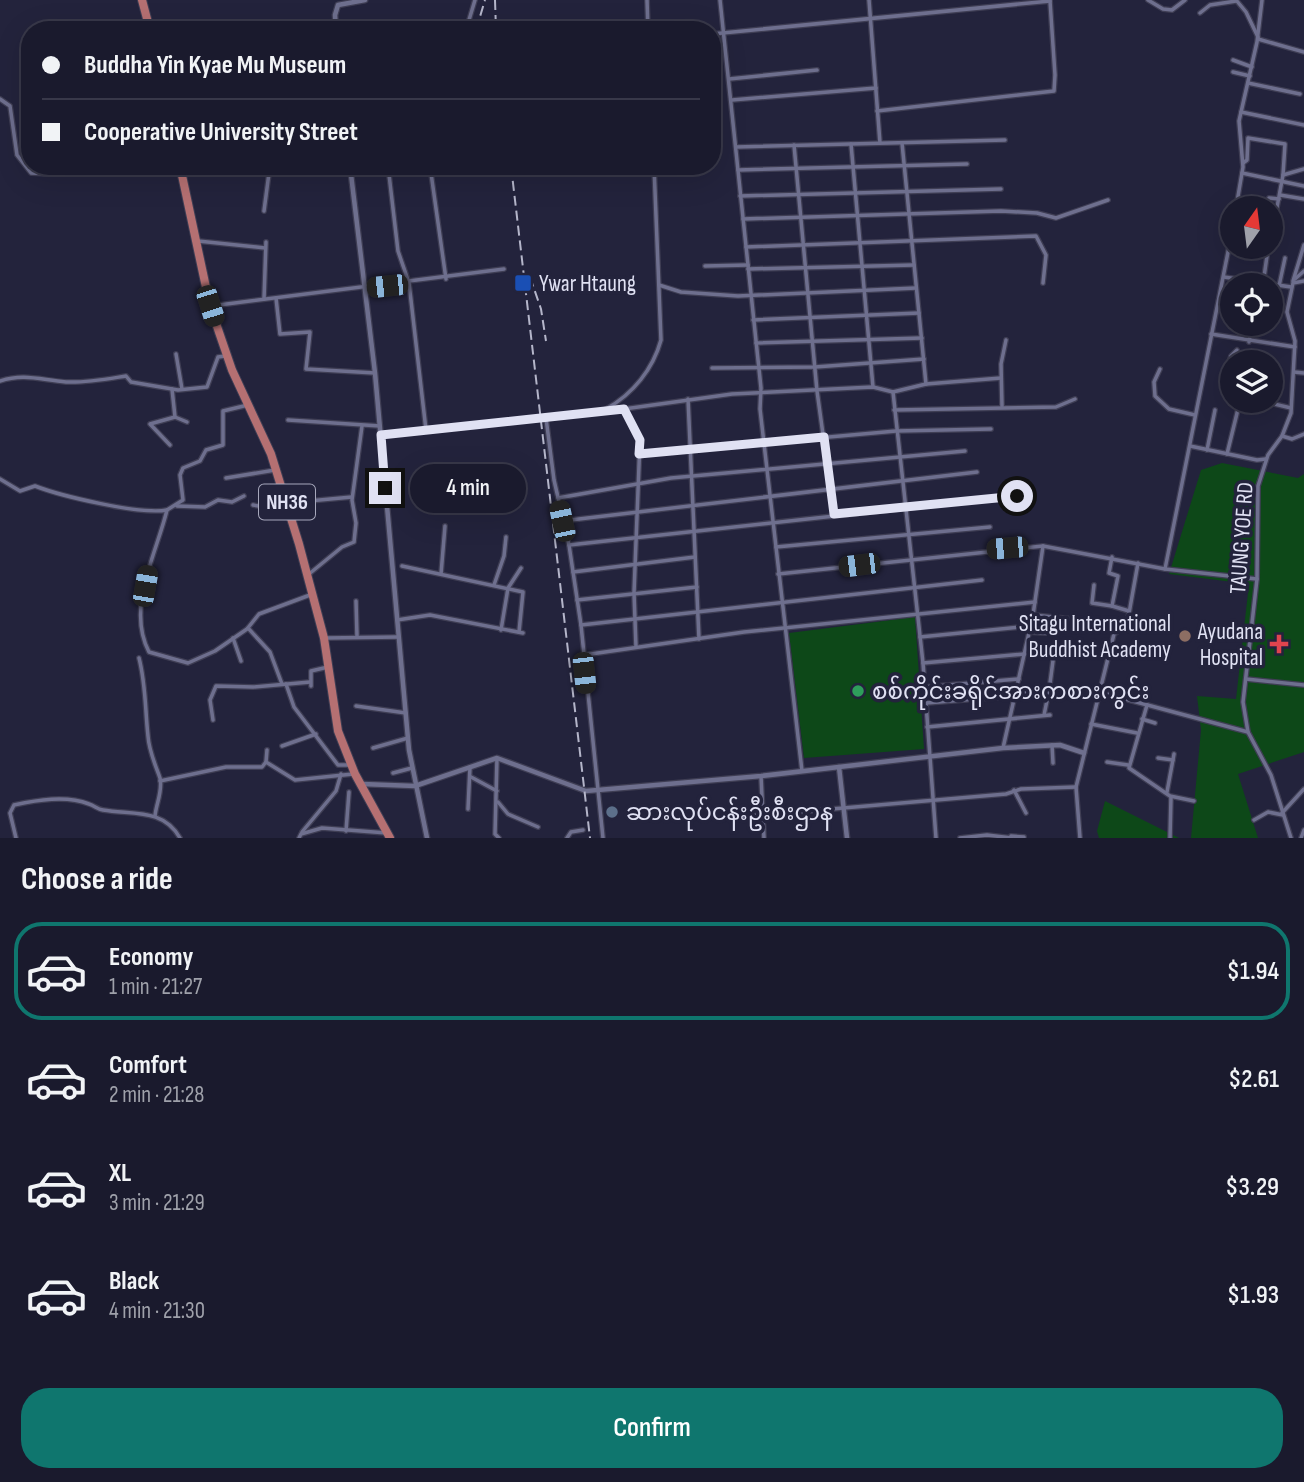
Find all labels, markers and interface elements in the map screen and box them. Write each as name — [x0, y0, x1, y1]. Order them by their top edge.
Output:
text: Buddha Yin Kyae Mu Museum — [84, 50, 346, 81]
text: Cooperative University Street — [84, 117, 358, 148]
north arrow — [1220, 196, 1283, 259]
map controls — [1220, 196, 1283, 413]
place label: Ywar Htaung — [539, 270, 636, 298]
car — [366, 273, 409, 299]
marker: Ywar Htaung — [513, 273, 533, 293]
button: locate — [1220, 273, 1283, 336]
car — [194, 283, 227, 329]
button: layers — [1220, 350, 1283, 413]
callout: 4 min — [410, 463, 525, 512]
route end — [369, 472, 401, 504]
text: 4 min — [446, 474, 490, 502]
route start — [1001, 480, 1033, 512]
street label: TAUNG YOE RD — [1224, 481, 1260, 595]
road number: NH36 — [259, 484, 315, 520]
car — [548, 498, 577, 544]
car — [986, 536, 1029, 560]
car — [837, 552, 882, 578]
car — [132, 563, 159, 609]
place label: Sitagu International Buddhist Academy — [1019, 610, 1171, 664]
place label: Ayudana Hospital — [1197, 618, 1263, 672]
marker: Sitagu International Buddhist Academy — [1177, 628, 1193, 644]
marker: Ayudana Hospital — [1269, 634, 1289, 654]
car — [572, 651, 597, 695]
place label: စစ်ကိုင်းခရိုင်အားကစားကွင်း — [872, 675, 1149, 710]
marker: စစ်ကိုင်းခရိုင်အားကစားကွင်း — [850, 683, 866, 699]
place label: ဆားလုပ်ငန်းဦးစီးဌာန — [626, 796, 833, 831]
marker: ဆားလုပ်ငန်းဦးစီးဌာန — [604, 804, 620, 820]
text: Choose a ride — [21, 860, 173, 899]
icon: car — [25, 940, 88, 1003]
text: Economy — [109, 942, 193, 973]
text: $1.94 — [1227, 956, 1279, 987]
text: 1 min · 21:27 — [109, 973, 202, 1001]
icon: car — [25, 1048, 88, 1111]
text: Comfort — [109, 1050, 187, 1081]
text: $2.61 — [1228, 1064, 1279, 1095]
text: 2 min · 21:28 — [109, 1081, 204, 1109]
icon: car — [25, 1156, 88, 1219]
text: XL — [109, 1158, 131, 1189]
text: $3.29 — [1225, 1172, 1279, 1203]
text: 3 min · 21:29 — [109, 1189, 205, 1217]
icon: car — [25, 1264, 88, 1327]
text: Black — [109, 1266, 159, 1297]
text: $1.93 — [1227, 1280, 1279, 1311]
text: 4 min · 21:30 — [109, 1297, 205, 1325]
button: Confirm — [21, 1388, 1283, 1468]

